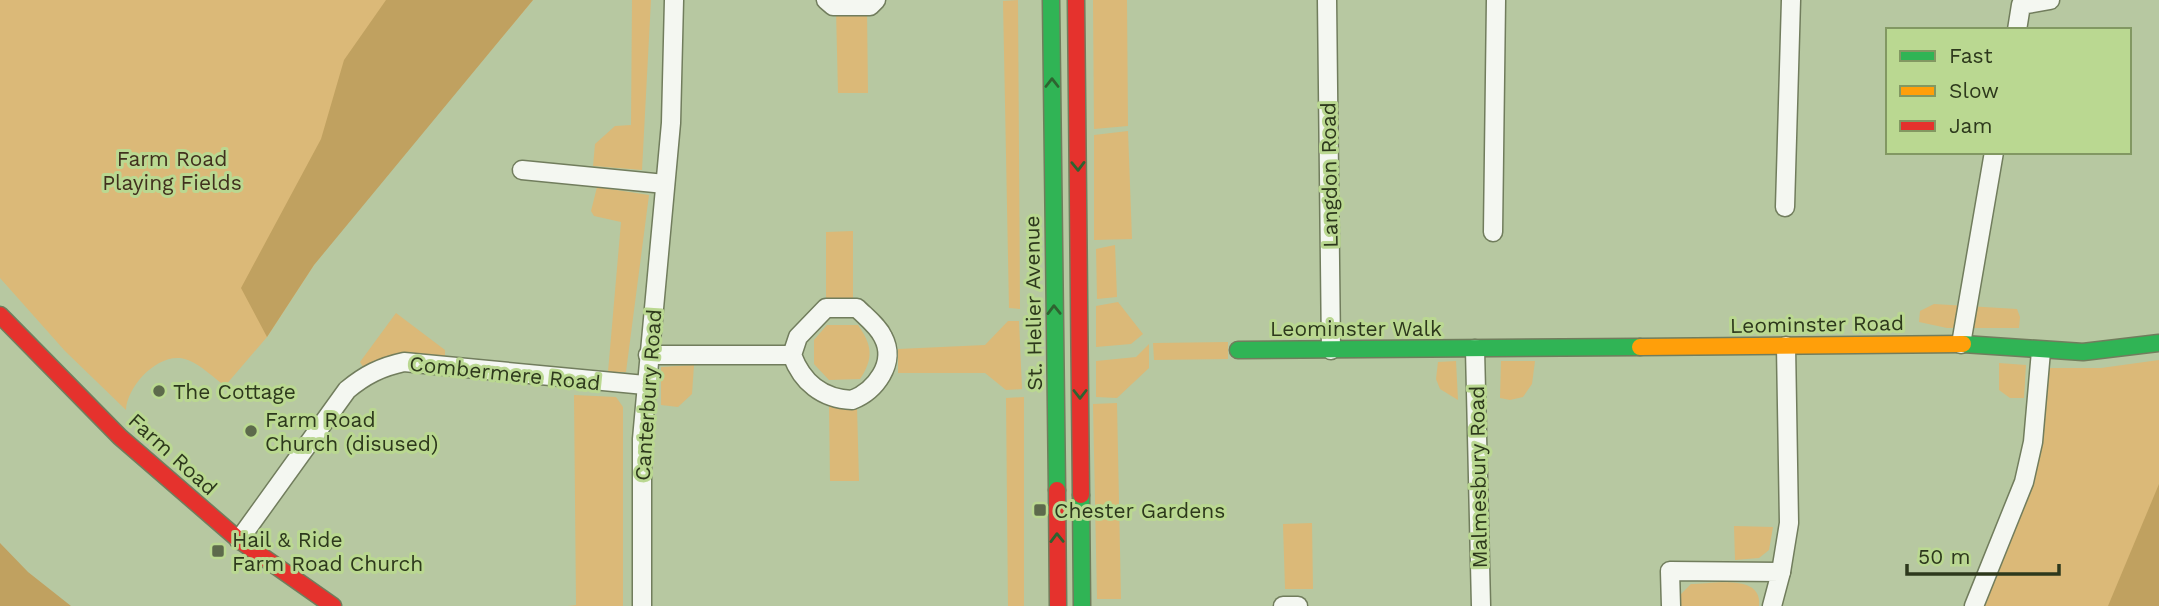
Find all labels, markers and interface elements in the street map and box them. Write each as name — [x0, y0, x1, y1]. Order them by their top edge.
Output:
legend — [1886, 28, 2131, 154]
text: Fast — [1949, 43, 1993, 68]
one-way arrow — [1044, 77, 1060, 88]
text: Slow — [1949, 78, 1999, 103]
street label: Langdon Road — [1315, 102, 1343, 248]
text: Jam — [1949, 113, 1992, 138]
park label: Farm Road Playing Fields — [102, 146, 242, 195]
one-way arrow — [1070, 161, 1086, 172]
street label: St. Helier Avenue — [1019, 215, 1047, 391]
one-way arrow — [1046, 305, 1062, 315]
street label: Canterbury Road — [630, 308, 666, 482]
street label: Leominster Road — [1730, 310, 1904, 338]
street label: Leominster Walk — [1270, 316, 1442, 341]
street label: Combermere Road — [408, 351, 602, 395]
place label: The Cottage — [173, 379, 296, 404]
marker: The Cottage — [151, 383, 167, 399]
street label: Malmesbury Road — [1464, 385, 1492, 569]
one-way arrow — [1073, 388, 1088, 399]
place label: Farm Road Church (disused) — [265, 407, 438, 456]
street label: Farm Road — [124, 408, 222, 500]
marker: Farm Road Church (disused) — [243, 423, 259, 439]
place label: Chester Gardens — [1054, 498, 1225, 523]
marker: Chester Gardens — [1032, 502, 1048, 518]
place label: Hail & Ride Farm Road Church — [232, 527, 423, 576]
one-way arrow — [1049, 532, 1065, 543]
scale bar — [1907, 532, 2059, 576]
marker: Hail & Ride Farm Road Church — [210, 543, 226, 559]
text: 50 m — [1918, 544, 1970, 569]

